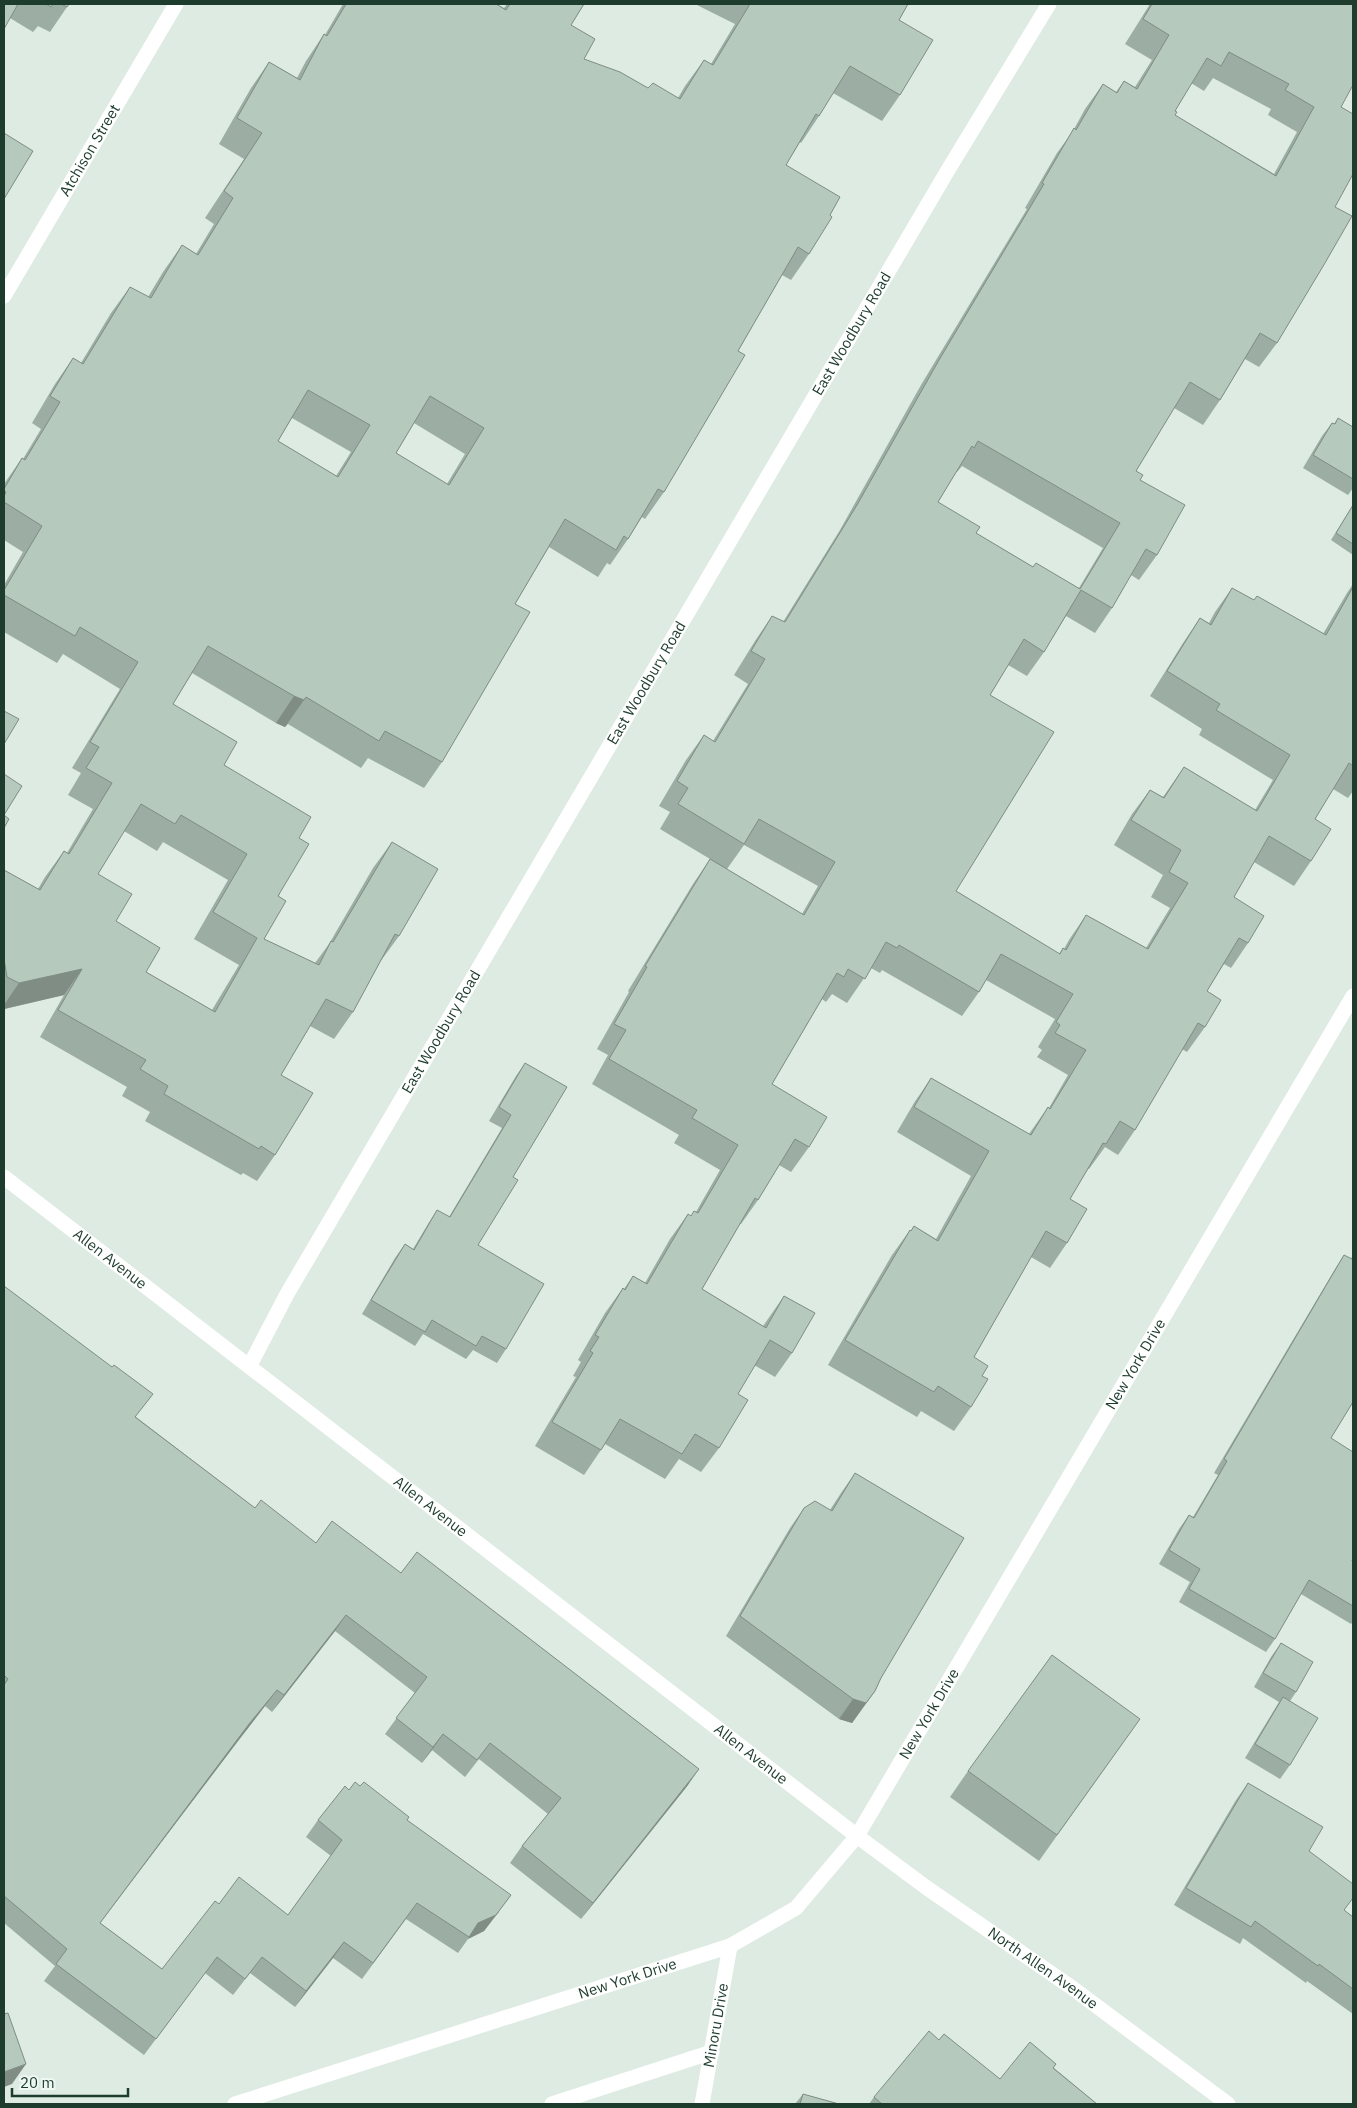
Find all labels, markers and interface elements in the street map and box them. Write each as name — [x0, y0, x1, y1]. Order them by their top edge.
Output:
street label: Atchison Street — [55, 101, 124, 200]
street label: East Woodbury Road — [808, 268, 895, 399]
street label: East Woodbury Road — [602, 618, 690, 748]
street label: East Woodbury Road — [397, 967, 484, 1097]
street label: Allen Avenue — [70, 1224, 151, 1293]
street label: New York Drive — [1101, 1315, 1169, 1413]
street label: Allen Avenue — [390, 1472, 472, 1541]
street label: New York Drive — [895, 1665, 963, 1762]
street label: Allen Avenue — [711, 1719, 792, 1788]
street label: North Allen Avenue — [984, 1923, 1102, 2013]
street label: New York Drive — [576, 1954, 679, 2003]
street label: Minoru Drive — [699, 1981, 732, 2069]
scale bar — [12, 2066, 129, 2098]
text: 20 m — [20, 2073, 55, 2092]

